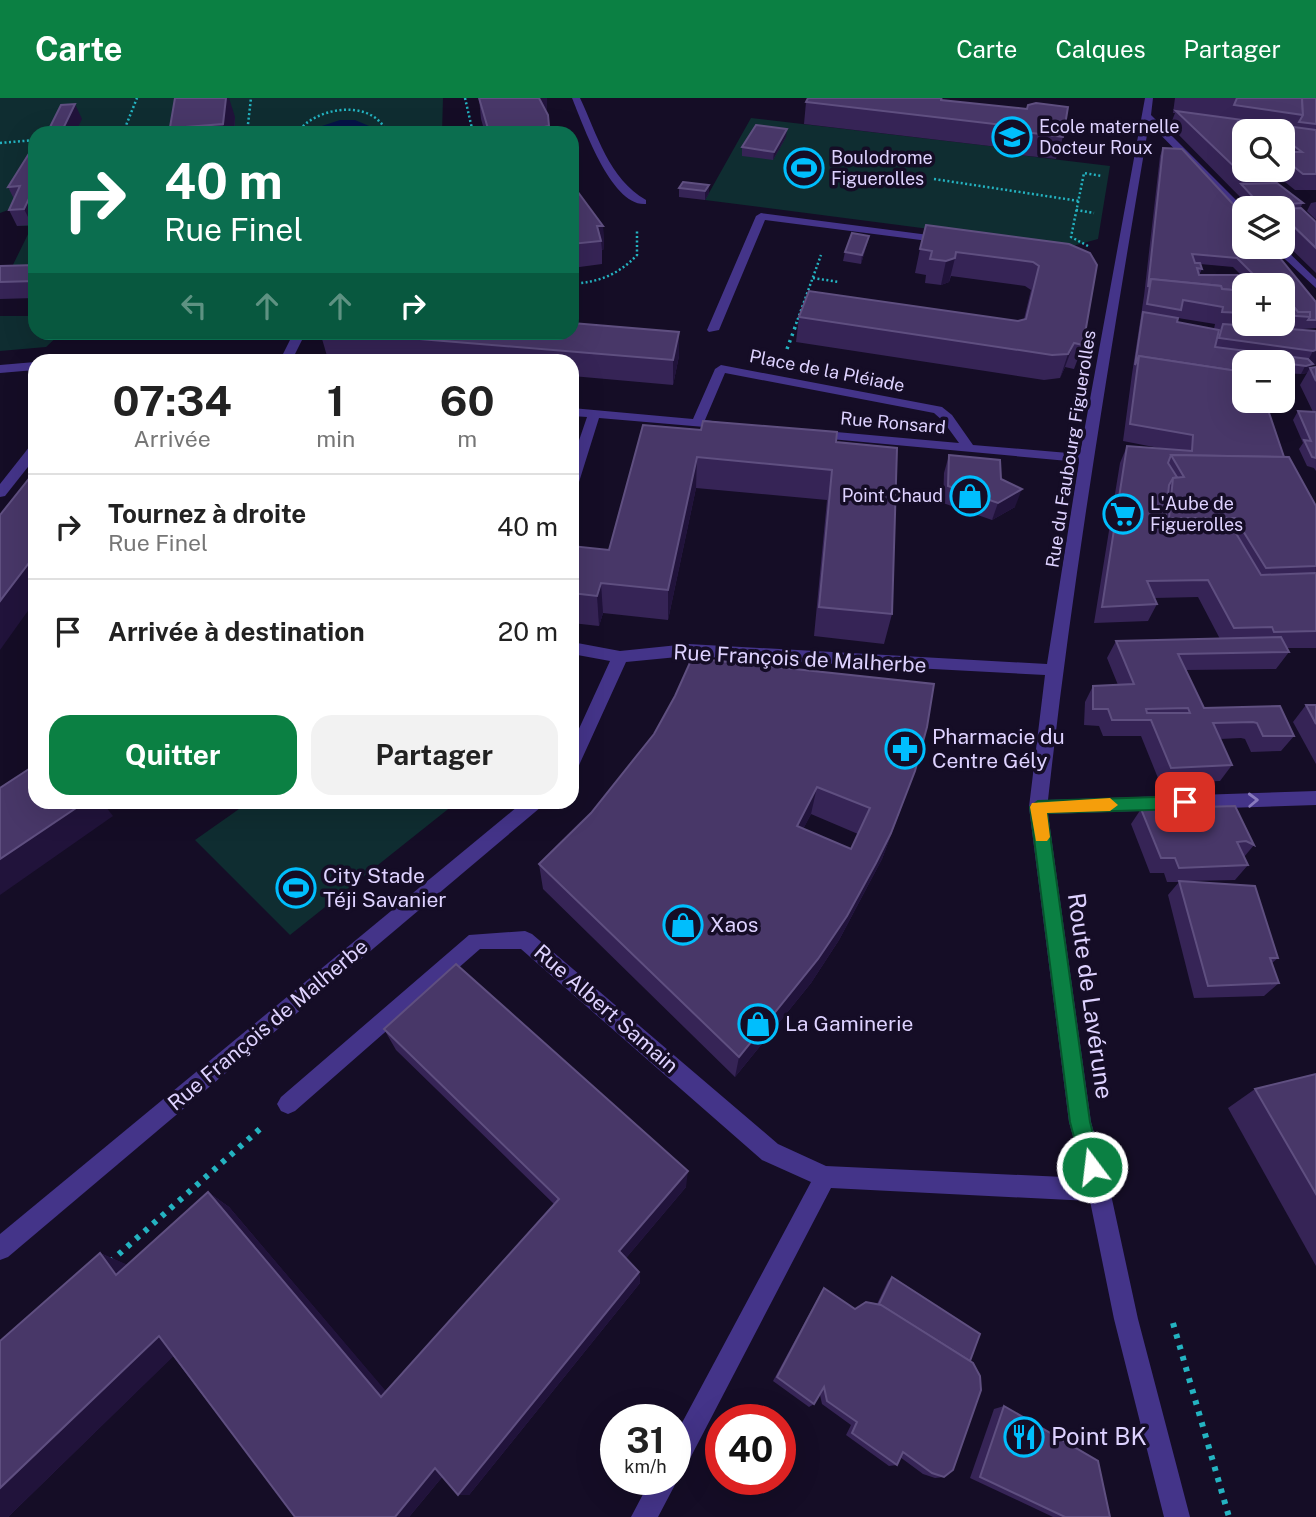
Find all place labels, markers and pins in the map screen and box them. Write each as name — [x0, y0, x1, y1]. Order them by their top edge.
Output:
school or university icon: Ecole maternelle Docteur Roux — [991, 116, 1033, 158]
place label: Ecole maternelle Docteur Roux — [1039, 116, 1179, 158]
sports icon: Boulodrome Figuerolles — [783, 147, 825, 189]
place label: Boulodrome Figuerolles — [831, 147, 933, 189]
shop icon: Point Chaud — [949, 475, 991, 517]
place label: Point Chaud — [842, 485, 943, 506]
supermarket icon: L'Aube de Figuerolles — [1102, 493, 1144, 535]
place label: L'Aube de Figuerolles — [1150, 493, 1243, 535]
place label: Pharmacie du Centre Gély — [932, 724, 1065, 773]
pharmacy icon: Pharmacie du Centre Gély — [884, 728, 926, 770]
pin — [1155, 772, 1215, 832]
place label: City Stade Téji Savanier — [323, 863, 447, 912]
sports icon: City Stade Téji Savanier — [275, 867, 317, 909]
shop icon: Xaos — [662, 904, 704, 946]
place label: Xaos — [710, 912, 758, 937]
shop icon: La Gaminerie — [737, 1003, 779, 1045]
place label: La Gaminerie — [785, 1011, 913, 1036]
restaurant icon: Point BK — [1003, 1416, 1045, 1458]
place label: Point BK — [1051, 1422, 1147, 1450]

